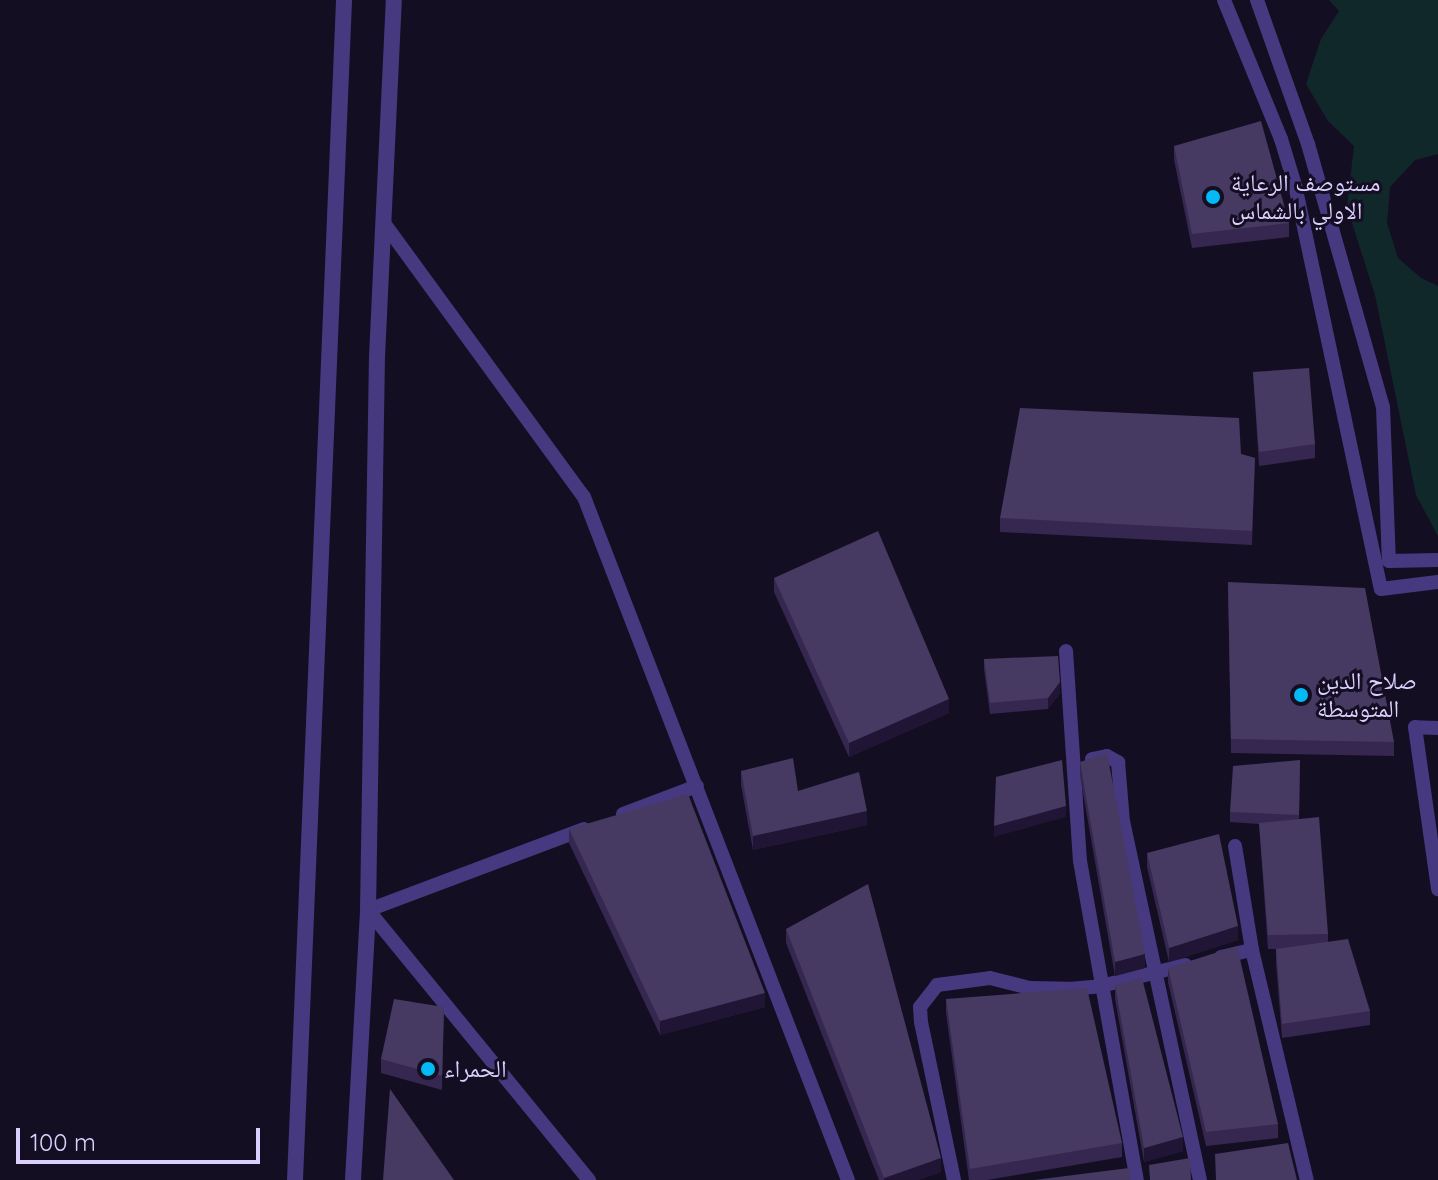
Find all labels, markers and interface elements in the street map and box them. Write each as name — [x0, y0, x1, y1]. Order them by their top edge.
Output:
place label: مستوصف الرعاية الاولي بالشماس — [1231, 169, 1381, 225]
marker: مستوصف الرعاية الاولي بالشماس — [1202, 186, 1224, 208]
place label: صلاح الدين المتوسطة — [1317, 667, 1417, 723]
marker: صلاح الدين المتوسطة — [1292, 686, 1310, 704]
place label: الحمراء — [444, 1055, 507, 1083]
marker: الحمراء — [419, 1060, 437, 1078]
scale bar — [20, 1112, 264, 1162]
text: 100 m — [30, 1127, 96, 1157]

